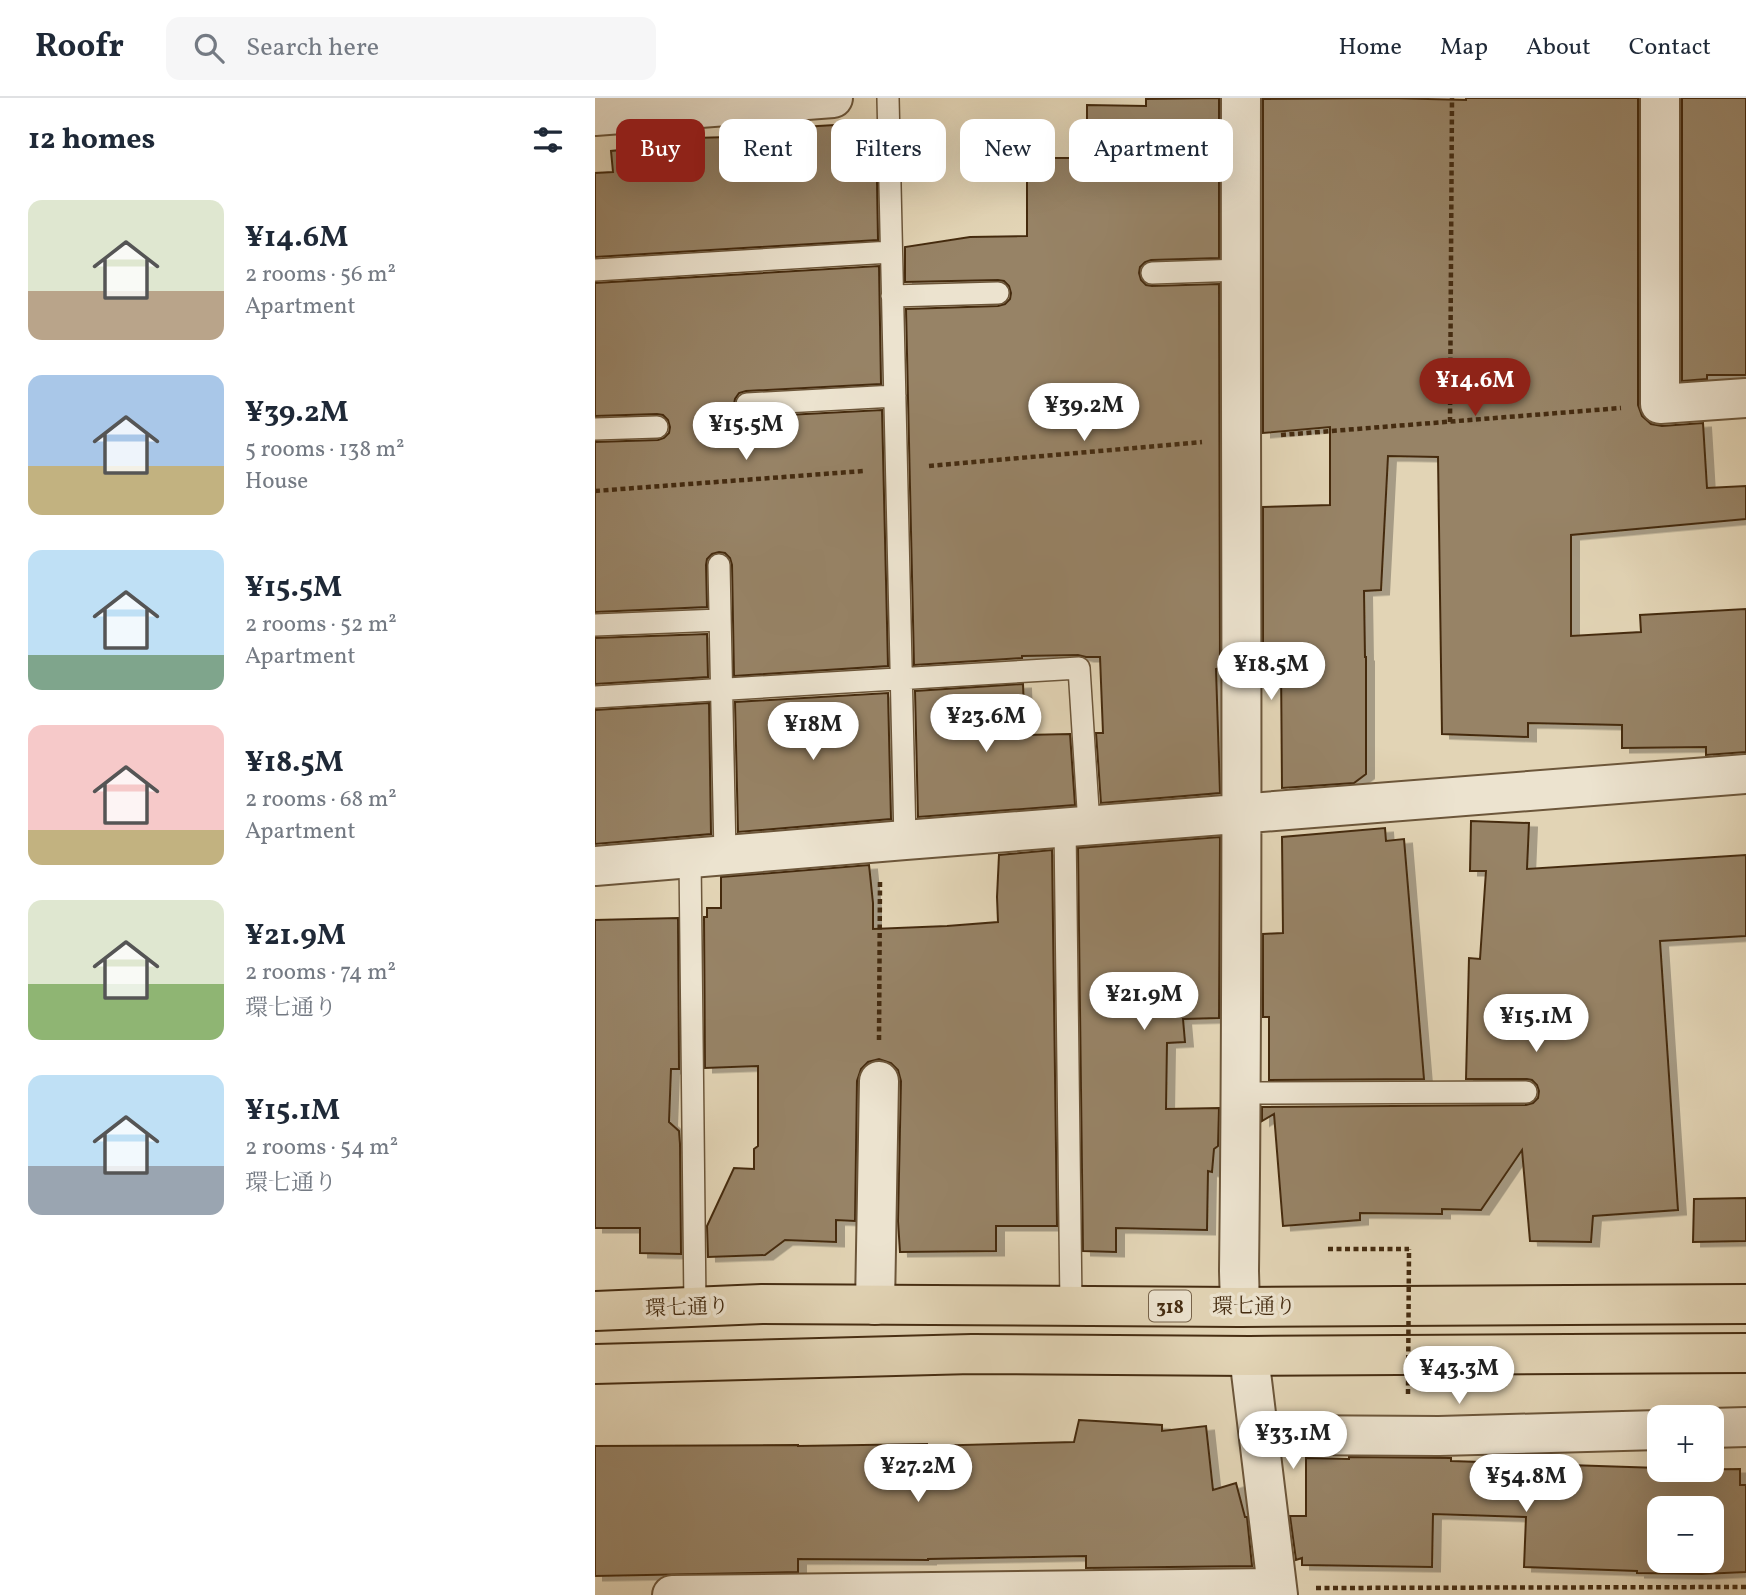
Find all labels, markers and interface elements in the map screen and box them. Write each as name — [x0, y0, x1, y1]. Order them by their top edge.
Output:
search box — [166, 17, 656, 80]
text: Roofr — [35, 25, 124, 71]
icon: search — [190, 29, 228, 67]
text: Search here — [246, 30, 379, 66]
text: Home — [1338, 31, 1402, 65]
text: Map — [1440, 31, 1488, 65]
text: About — [1526, 31, 1591, 65]
text: Contact — [1629, 31, 1711, 65]
text: 12 homes — [28, 119, 155, 161]
chip: Buy — [616, 119, 705, 182]
chip: Rent — [719, 119, 817, 182]
chip: Filters — [831, 119, 946, 182]
chip: New — [960, 119, 1055, 182]
chip: Apartment — [1069, 119, 1233, 182]
icon: filters — [529, 121, 567, 159]
text: ¥14.6M — [245, 217, 348, 259]
icon: home — [84, 228, 168, 312]
text: 2 rooms · 56 m² — [245, 259, 396, 291]
text: Apartment — [245, 291, 356, 323]
pin: ¥14.6M — [1418, 358, 1532, 418]
text: ¥14.6M — [1435, 365, 1515, 397]
pin: ¥39.2M — [1027, 384, 1141, 443]
text: ¥39.2M — [1044, 390, 1124, 422]
text: ¥39.2M — [245, 392, 348, 434]
pin: ¥15.5M — [689, 402, 803, 462]
icon: home — [84, 403, 168, 487]
text: ¥15.5M — [709, 409, 783, 441]
text: 5 rooms · 138 m² — [245, 434, 405, 466]
text: House — [245, 466, 308, 498]
text: ¥15.5M — [245, 567, 342, 609]
icon: home — [84, 578, 168, 662]
text: 2 rooms · 52 m² — [245, 609, 397, 641]
text: Apartment — [245, 641, 356, 673]
pin: ¥18.5M — [1214, 642, 1328, 702]
text: ¥18.5M — [1233, 649, 1309, 681]
pin: ¥23.6M — [929, 694, 1043, 754]
text: ¥23.6M — [946, 701, 1026, 733]
pin: ¥18M — [772, 702, 854, 762]
text: ¥18M — [784, 709, 842, 741]
text: ¥18.5M — [245, 742, 344, 784]
icon: home — [84, 753, 168, 837]
text: 2 rooms · 68 m² — [245, 784, 397, 816]
text: Apartment — [245, 816, 356, 848]
text: ¥21.9M — [245, 915, 346, 957]
icon: home — [84, 928, 168, 1012]
text: 2 rooms · 74 m² — [245, 957, 396, 989]
pin: ¥21.9M — [1087, 972, 1201, 1032]
text: ¥21.9M — [1105, 979, 1183, 1011]
text: 環七通り — [245, 993, 337, 1025]
pin: ¥15.1M — [1479, 995, 1593, 1054]
text: ¥15.1M — [1500, 1001, 1572, 1033]
text: ¥15.1M — [245, 1090, 340, 1132]
icon: home — [84, 1103, 168, 1187]
text: 2 rooms · 54 m² — [245, 1132, 398, 1164]
text: 環七通り — [245, 1168, 337, 1200]
road number: 318 — [1149, 1290, 1191, 1322]
street label: 環七通り — [645, 1293, 730, 1324]
street label: 環七通り — [1212, 1293, 1296, 1322]
pin: ¥43.3M — [1402, 1346, 1516, 1406]
text: ¥43.3M — [1419, 1353, 1499, 1385]
map controls — [1647, 1405, 1724, 1573]
button: + — [1647, 1405, 1724, 1482]
pin: ¥33.1M — [1236, 1412, 1350, 1471]
text: ¥33.1M — [1255, 1418, 1331, 1450]
pin: ¥27.2M — [861, 1444, 975, 1504]
text: ¥27.2M — [880, 1451, 956, 1483]
pin: ¥54.8M — [1469, 1454, 1583, 1514]
text: ¥54.8M — [1486, 1461, 1566, 1493]
button: − — [1647, 1496, 1724, 1573]

